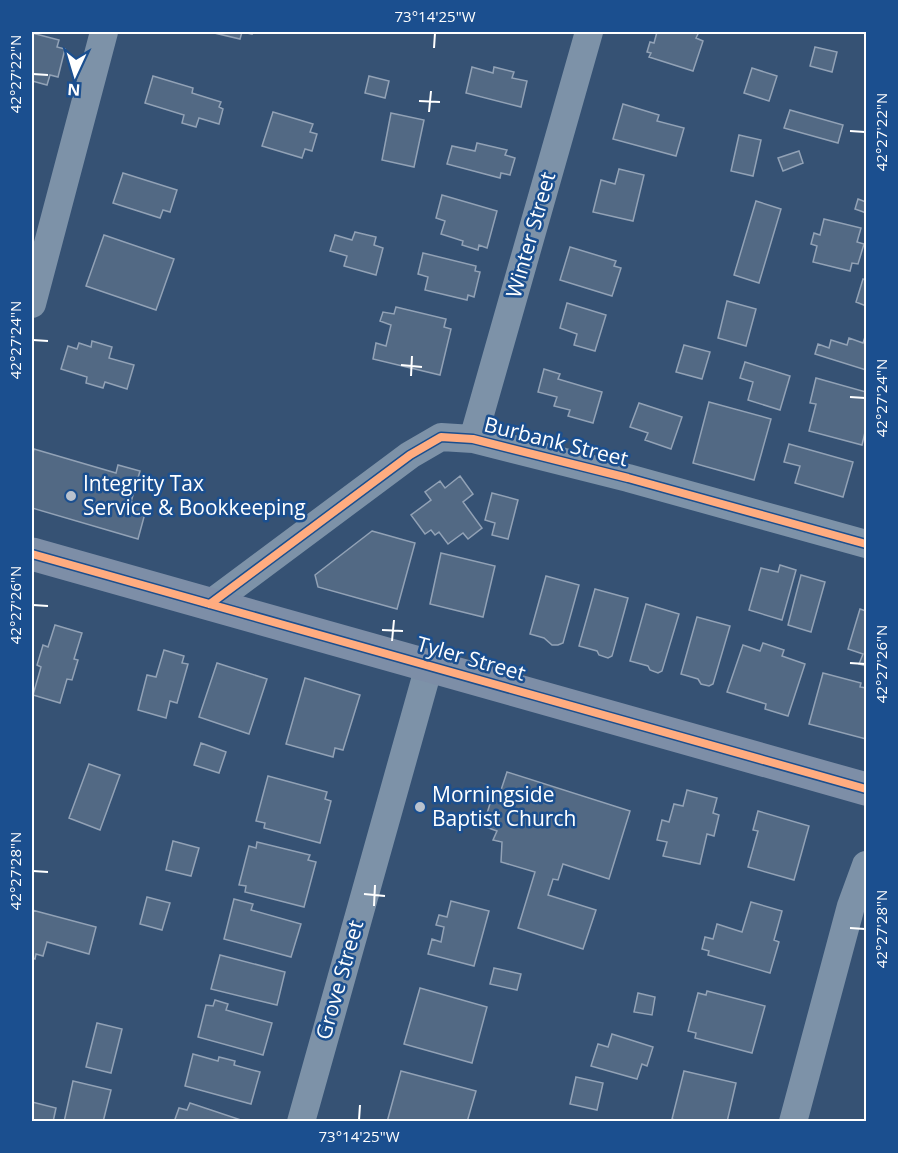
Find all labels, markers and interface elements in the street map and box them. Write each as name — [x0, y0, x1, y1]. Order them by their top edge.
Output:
text: 73°14'25"W — [395, 6, 476, 26]
text: 42°27'22"N — [5, 35, 25, 113]
north arrow — [45, 45, 105, 105]
text: N — [67, 79, 81, 101]
text: 42°27'22"N — [871, 93, 891, 171]
street label: Winter Street — [499, 169, 561, 301]
text: 42°27'24"N — [5, 301, 25, 379]
text: 42°27'24"N — [871, 359, 891, 437]
street label: Burbank Street — [481, 410, 631, 472]
place label: Integrity Tax Service & Bookkeeping — [83, 469, 306, 521]
marker: Integrity Tax Service & Bookkeeping — [64, 489, 78, 503]
text: 42°27'26"N — [5, 566, 25, 644]
text: 42°27'26"N — [871, 625, 891, 703]
street label: Tyler Street — [414, 629, 529, 687]
place label: Morningside Baptist Church — [432, 780, 576, 832]
marker: Morningside Baptist Church — [413, 800, 427, 814]
text: 42°27'28"N — [5, 832, 25, 910]
text: 42°27'28"N — [871, 890, 891, 968]
street label: Grove Street — [309, 917, 369, 1043]
text: 73°14'25"W — [319, 1126, 400, 1146]

